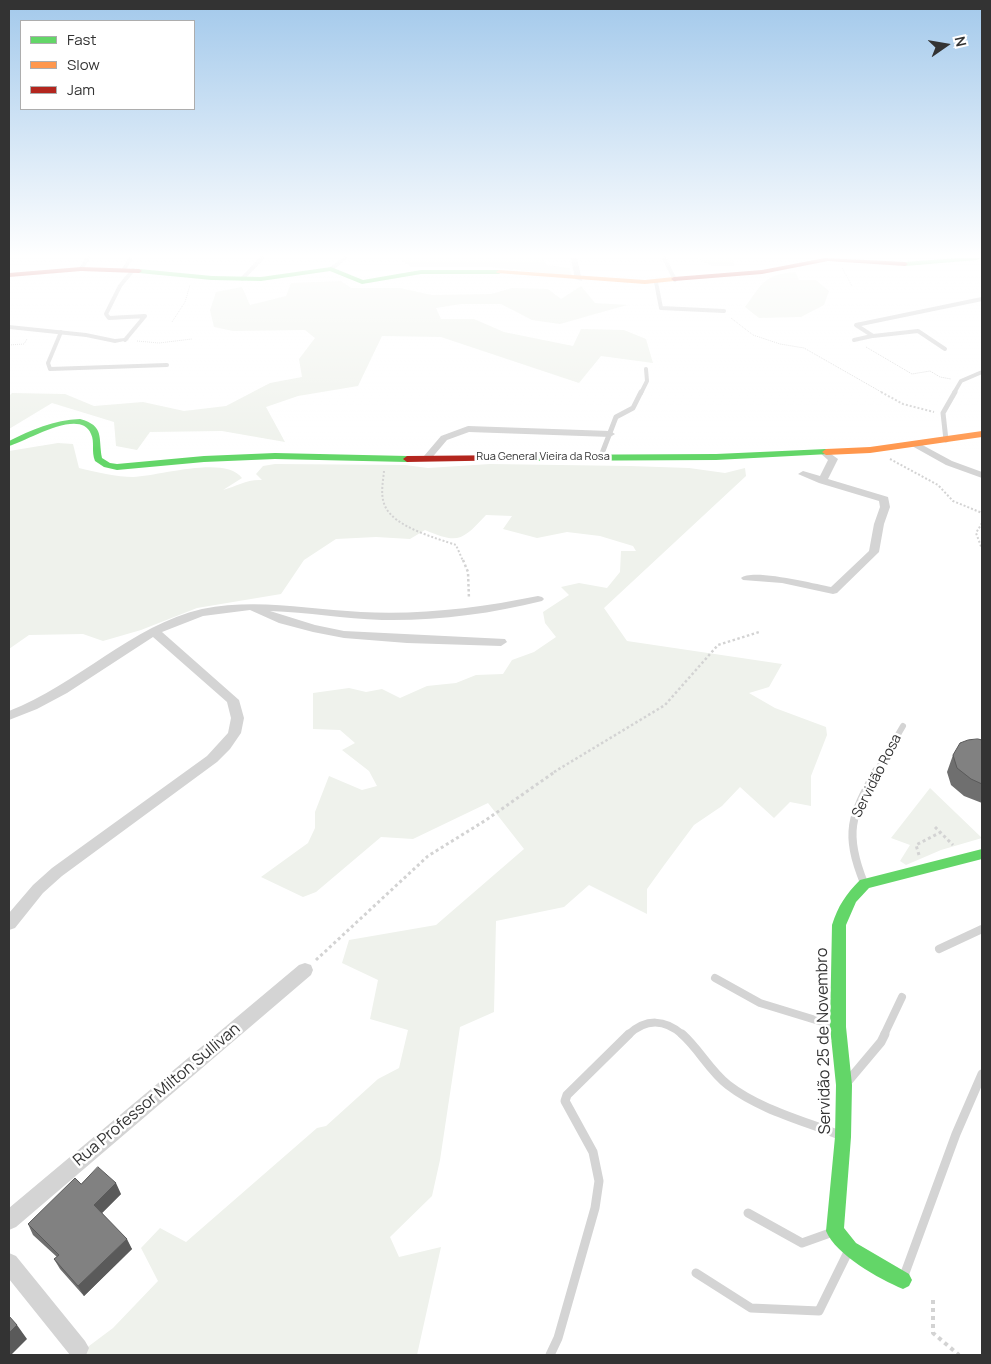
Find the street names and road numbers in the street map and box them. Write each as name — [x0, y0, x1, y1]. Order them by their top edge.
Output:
street label: Rua General Vieira da Rosa — [476, 450, 610, 464]
street label: Servidão Rosa — [849, 731, 905, 821]
street label: Servidão 25 de Novembro — [813, 948, 835, 1134]
street label: Rua Professor Milton Sullivan — [70, 1019, 244, 1171]

